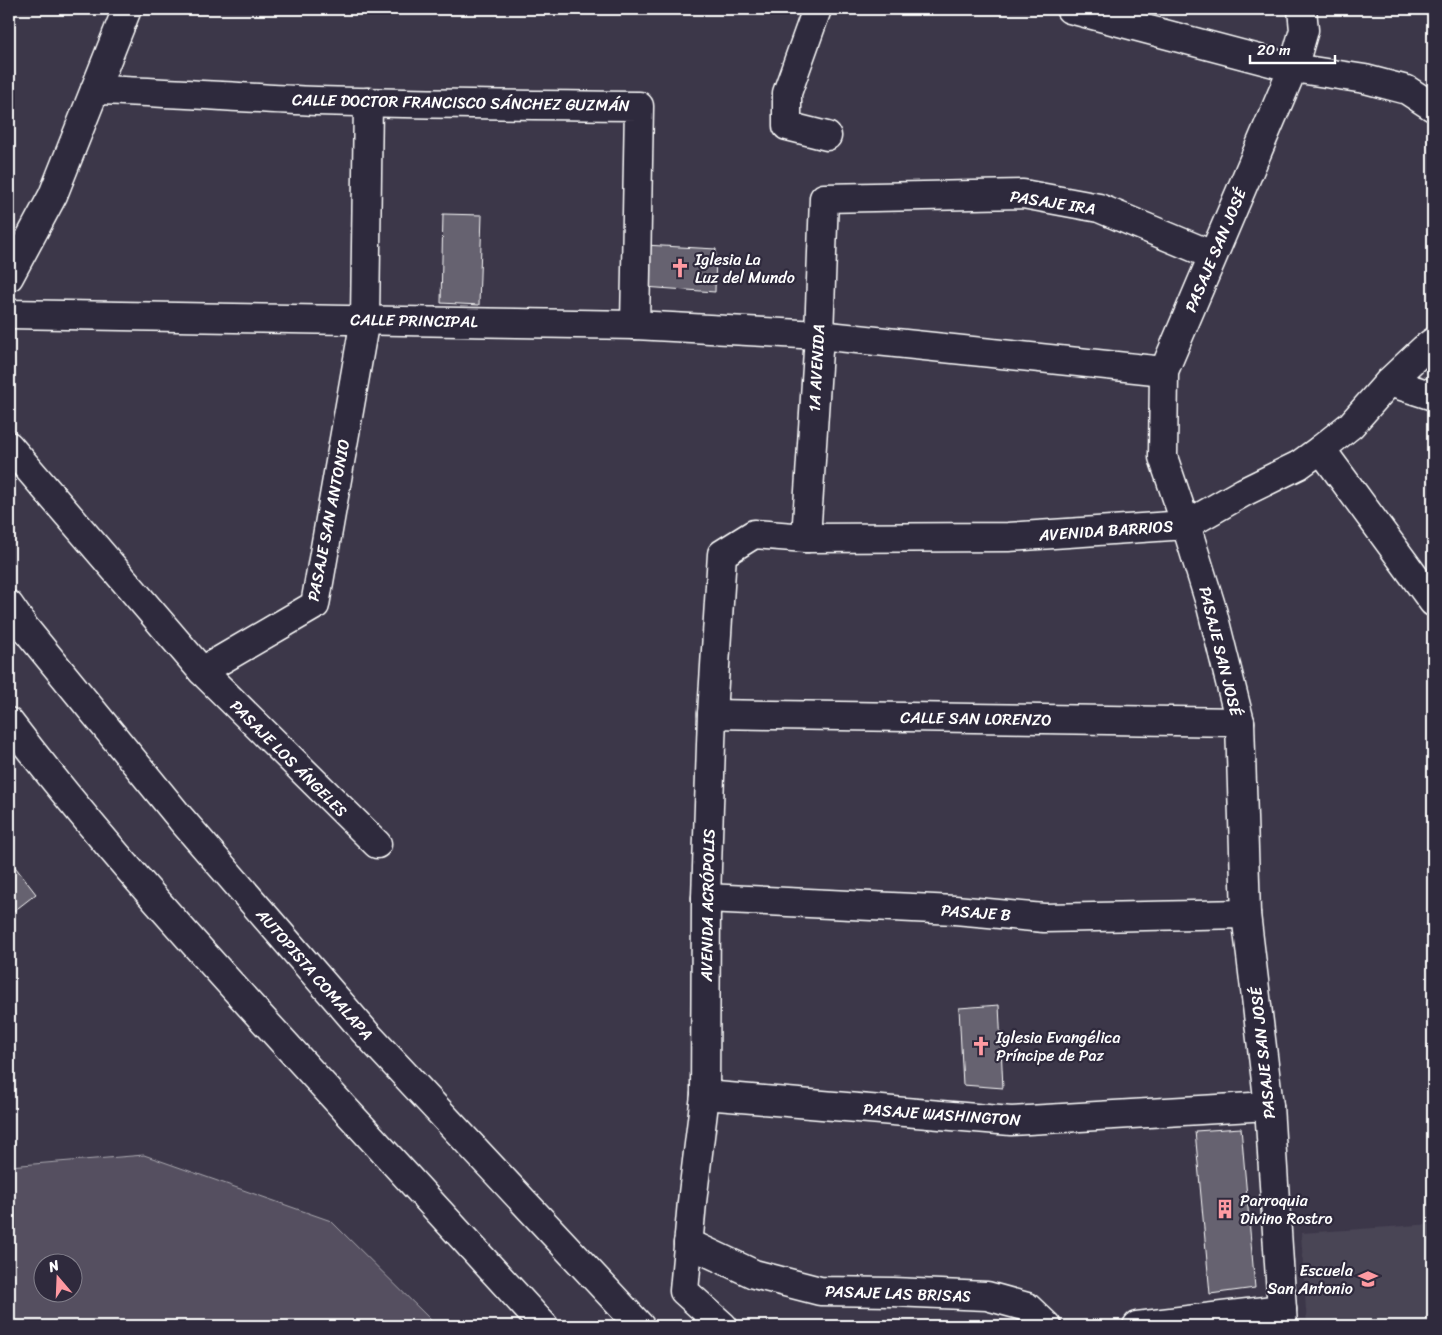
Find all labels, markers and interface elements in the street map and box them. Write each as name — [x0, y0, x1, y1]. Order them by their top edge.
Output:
scale bar — [1250, 32, 1334, 64]
text: 20 m — [1257, 37, 1291, 63]
street label: CALLE DOCTOR FRANCISCO SÁNCHEZ GUZMÁN — [292, 85, 630, 120]
street label: PASAJE IRA — [1008, 181, 1098, 224]
street label: PASAJE SAN JOSÉ — [1176, 183, 1255, 317]
place label: Iglesia La Luz del Mundo — [694, 245, 795, 292]
church icon: Iglesia La Luz del Mundo — [669, 257, 691, 279]
street label: CALLE PRINCIPAL — [350, 305, 479, 336]
street label: 1A AVENIDA — [800, 323, 833, 413]
street label: PASAJE SAN ANTONIO — [299, 437, 358, 604]
street label: AVENIDA BARRIOS — [1037, 511, 1174, 550]
street label: PASAJE SAN JOSÉ — [1190, 583, 1251, 720]
street label: PASAJE LOS ÁNGELES — [223, 693, 355, 824]
street label: CALLE SAN LORENZO — [900, 703, 1052, 734]
street label: AVENIDA ACRÓPOLIS — [692, 828, 723, 983]
street label: PASAJE B — [940, 896, 1012, 929]
street label: AUTOPISTA COMALAPA — [248, 901, 380, 1047]
street label: PASAJE SAN JOSÉ — [1241, 984, 1284, 1120]
place label: Iglesia Evangélica Príncipe de Paz — [995, 1023, 1121, 1070]
church icon: Iglesia Evangélica Príncipe de Paz — [970, 1035, 992, 1057]
street label: PASAJE WASHINGTON — [862, 1095, 1022, 1134]
place label: Parroquia Divino Rostro — [1240, 1186, 1333, 1233]
building icon: Parroquia Divino Rostro — [1214, 1198, 1236, 1220]
north arrow — [32, 1252, 82, 1302]
text: N — [44, 1253, 63, 1280]
place label: Escuela San Antonio — [1267, 1256, 1353, 1303]
school or university icon: Escuela San Antonio — [1357, 1268, 1379, 1290]
street label: PASAJE LAS BRISAS — [825, 1276, 972, 1311]

